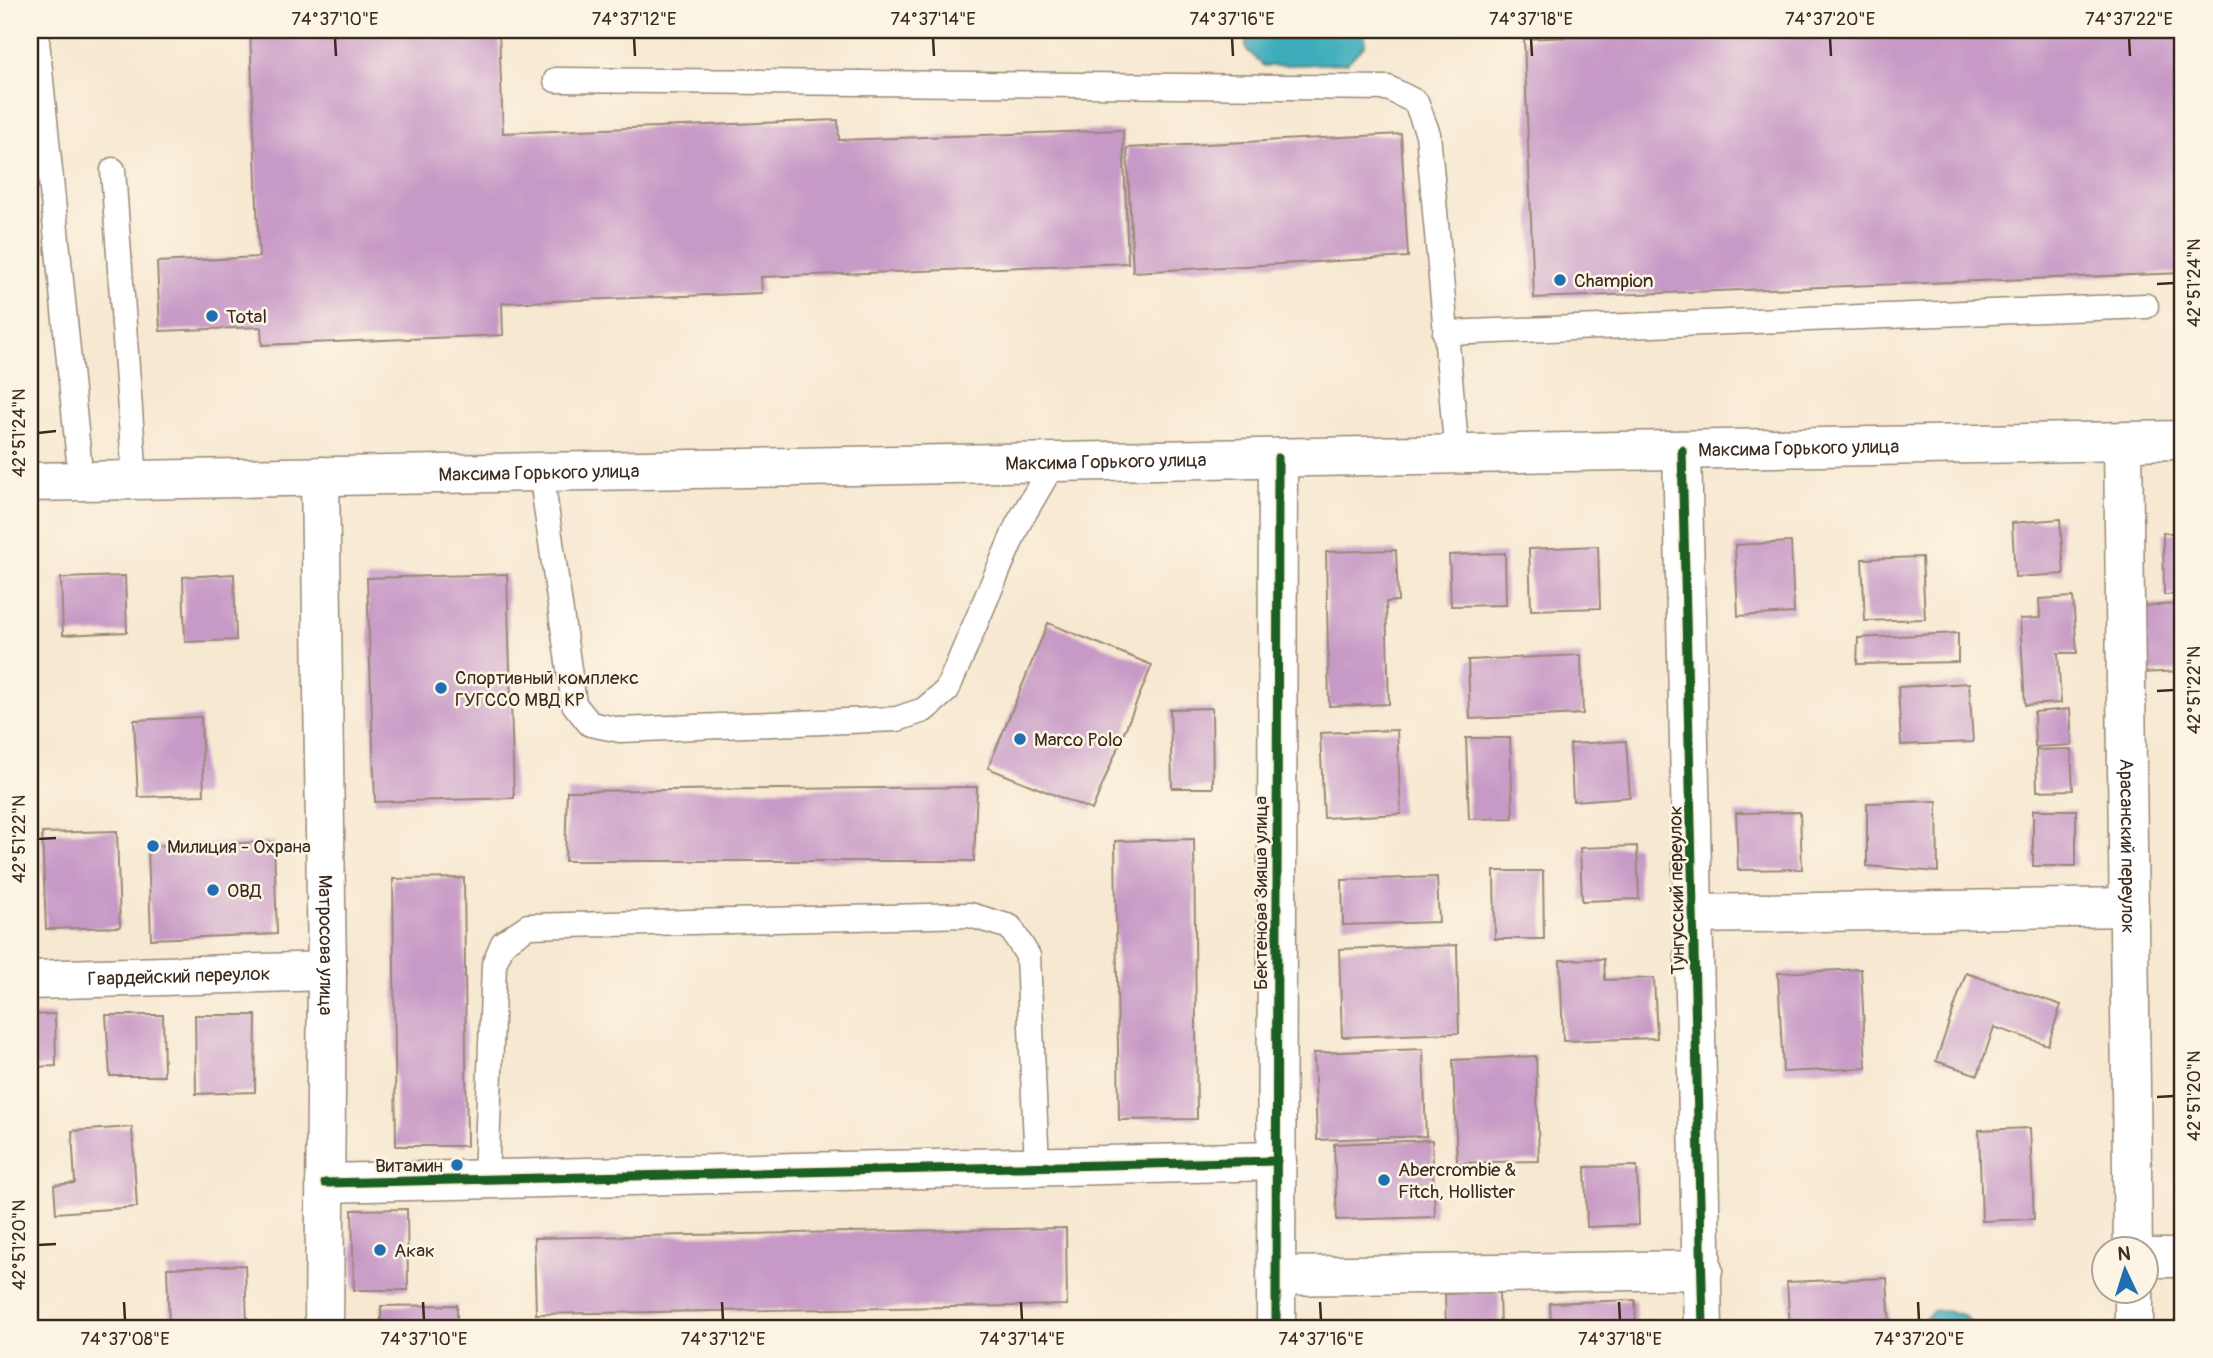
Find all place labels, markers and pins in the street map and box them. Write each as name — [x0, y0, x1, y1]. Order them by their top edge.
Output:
place label: Champion — [1574, 269, 1653, 293]
marker: Champion — [1552, 272, 1568, 288]
place label: Total — [226, 305, 267, 329]
marker: Total — [204, 308, 220, 324]
place label: Спортивный комплекс ГУГССО МВД КР — [455, 666, 639, 712]
marker: Спортивный комплекс ГУГССО МВД КР — [433, 680, 449, 696]
place label: Marco Polo — [1034, 728, 1123, 752]
marker: Marco Polo — [1012, 731, 1028, 747]
place label: Милиция - Охрана — [167, 835, 311, 859]
marker: Милиция - Охрана — [145, 838, 161, 854]
place label: ОВД — [227, 879, 262, 903]
marker: ОВД — [205, 882, 221, 898]
place label: Витамин — [375, 1154, 443, 1178]
marker: Витамин — [449, 1157, 465, 1173]
place label: Abercrombie & Fitch, Hollister — [1398, 1158, 1516, 1204]
marker: Abercrombie & Fitch, Hollister — [1376, 1172, 1392, 1188]
place label: Акак — [394, 1239, 435, 1263]
marker: Акак — [372, 1242, 388, 1258]

